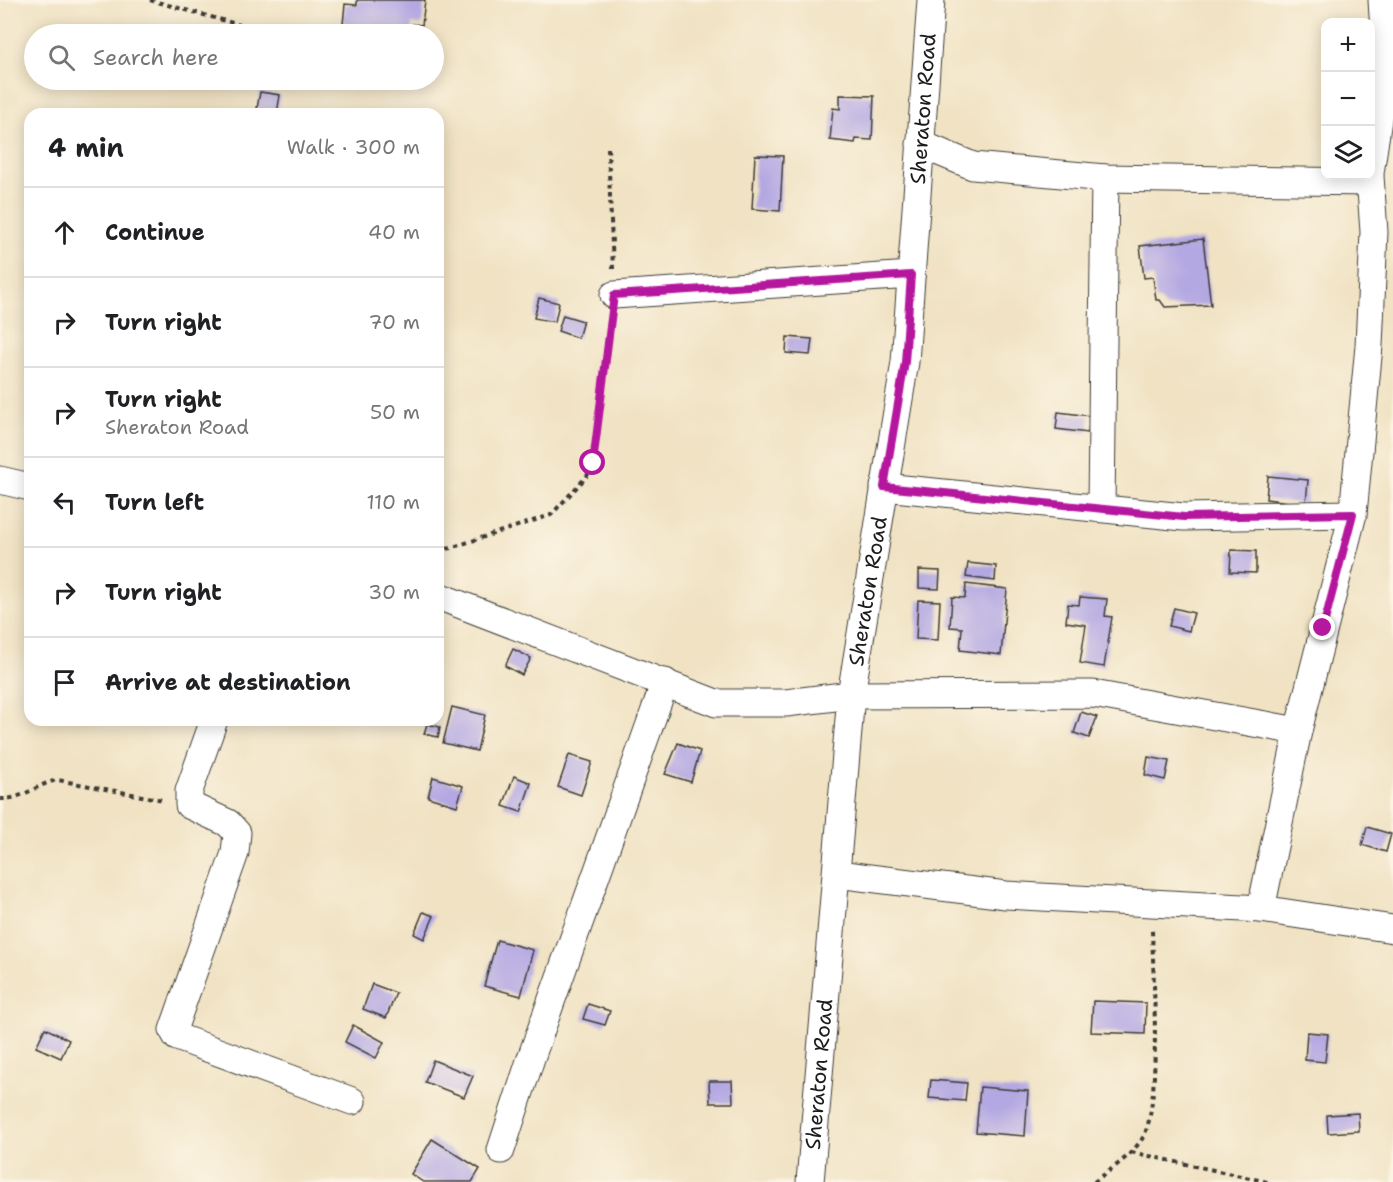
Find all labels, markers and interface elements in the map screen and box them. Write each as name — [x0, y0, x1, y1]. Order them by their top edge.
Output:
map controls — [1321, 18, 1375, 180]
button: + — [1321, 18, 1375, 72]
search box — [24, 24, 444, 90]
street label: Sheraton Road — [904, 32, 943, 185]
icon: search — [45, 41, 78, 74]
text: Search here — [93, 43, 219, 72]
button: − — [1321, 72, 1375, 126]
button: layers — [1321, 126, 1375, 180]
text: 4 min — [48, 130, 124, 165]
text: Walk · 300 m — [287, 134, 420, 160]
icon: ahead — [48, 216, 81, 249]
text: Continue — [105, 218, 205, 247]
text: 40 m — [368, 219, 420, 245]
icon: right — [48, 306, 81, 339]
text: Turn right — [105, 308, 222, 337]
text: 70 m — [368, 309, 420, 335]
text: Turn right — [105, 385, 222, 414]
icon: right — [48, 396, 81, 429]
text: 50 m — [370, 399, 420, 425]
text: Sheraton Road — [105, 414, 249, 440]
route start — [579, 449, 605, 475]
icon: left — [48, 486, 81, 519]
text: Turn left — [105, 488, 204, 517]
text: 110 m — [366, 489, 420, 515]
street label: Sheraton Road — [842, 514, 894, 668]
icon: right — [48, 576, 81, 609]
text: Turn right — [105, 578, 222, 607]
text: 30 m — [368, 579, 420, 605]
route end — [1309, 614, 1335, 640]
icon: arrive — [48, 666, 81, 699]
text: Arrive at destination — [105, 668, 351, 697]
street label: Sheraton Road — [799, 998, 839, 1151]

